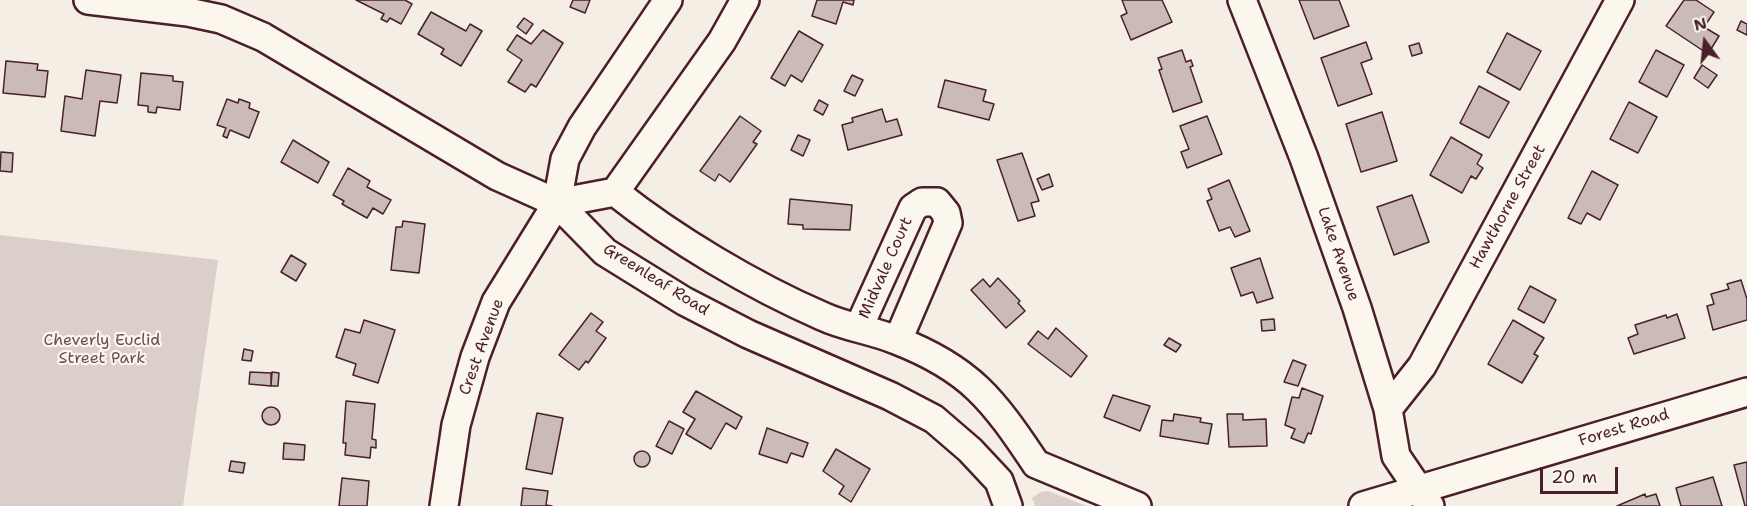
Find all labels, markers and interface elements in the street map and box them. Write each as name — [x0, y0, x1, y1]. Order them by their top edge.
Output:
north arrow — [1675, 12, 1735, 72]
text: N — [1691, 12, 1709, 36]
street label: Hawthorne Street — [1466, 141, 1550, 273]
street label: Lake Avenue — [1313, 205, 1363, 303]
street label: Midvale Court — [855, 214, 917, 322]
street label: Greenleaf Road — [599, 240, 713, 320]
street label: Crest Avenue — [456, 296, 508, 398]
park label: Cheverly Euclid Street Park — [44, 331, 160, 369]
street label: Forest Road — [1576, 405, 1672, 451]
scale bar — [1543, 455, 1621, 493]
text: 20 m — [1551, 465, 1597, 489]

